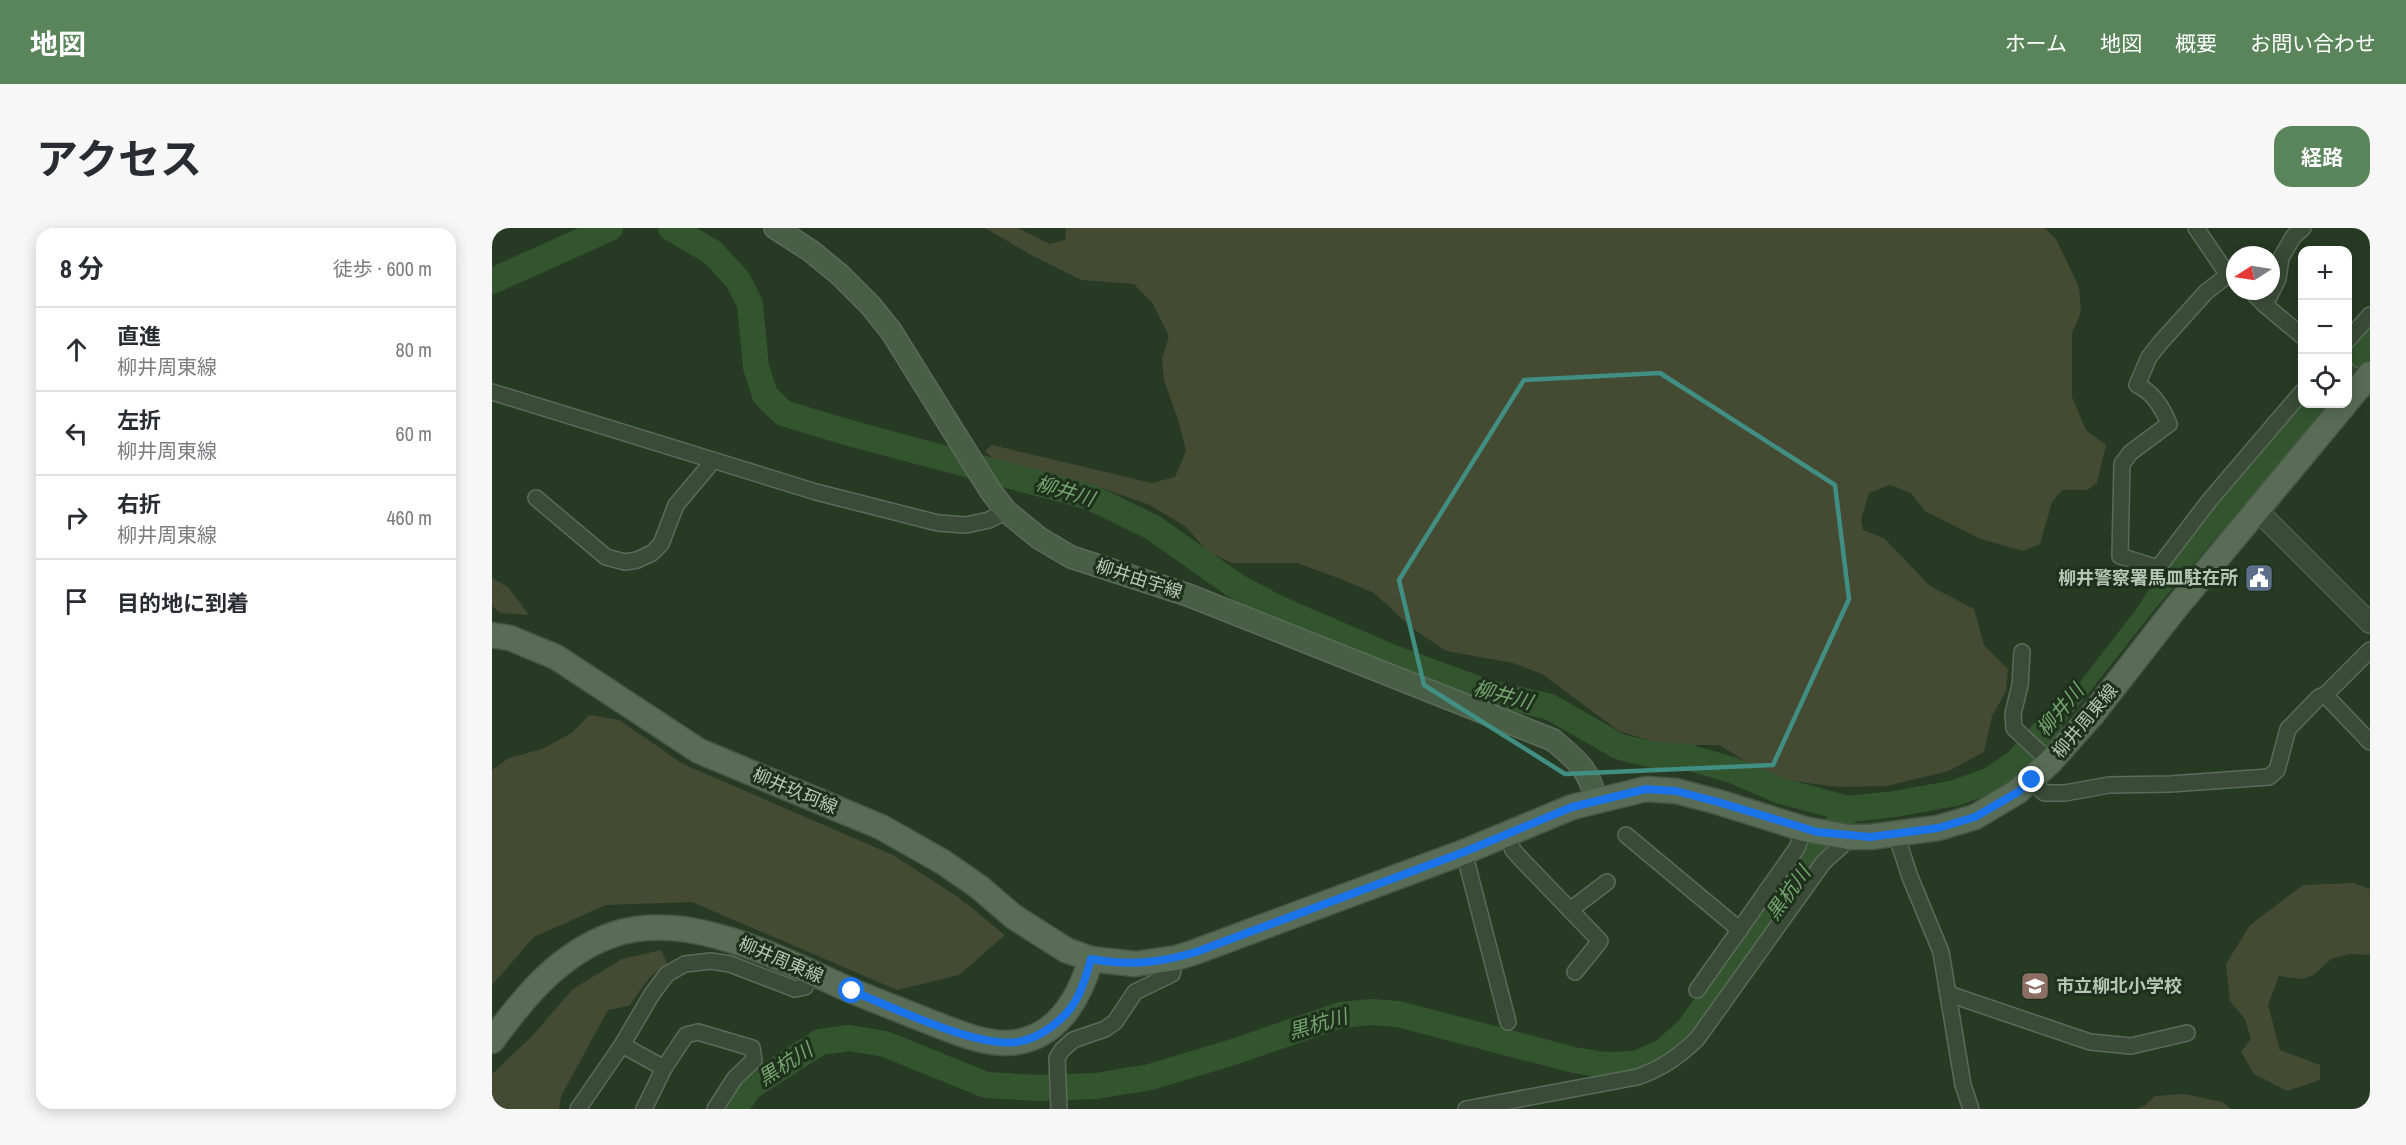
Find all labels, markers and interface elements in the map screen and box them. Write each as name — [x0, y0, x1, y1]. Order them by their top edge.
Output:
text: 地図 — [30, 25, 86, 63]
text: ホーム — [2005, 29, 2067, 58]
text: 地図 — [2100, 29, 2142, 58]
text: 概要 — [2175, 29, 2217, 58]
text: お問い合わせ — [2250, 29, 2376, 58]
button: 経路 — [2274, 126, 2370, 187]
text: アクセス — [36, 131, 202, 187]
north arrow — [2226, 246, 2280, 300]
map controls — [2298, 246, 2352, 408]
button: + — [2298, 246, 2352, 300]
text: 8 分 — [60, 251, 104, 286]
text: 徒歩 · 600 m — [333, 255, 432, 282]
button: − — [2298, 300, 2352, 354]
text: 直進 — [117, 321, 161, 351]
icon: ahead — [60, 333, 93, 366]
text: 80 m — [396, 336, 432, 363]
text: 柳井周東線 — [117, 353, 217, 380]
button: locate — [2298, 354, 2352, 408]
text: 左折 — [117, 405, 161, 435]
icon: left — [60, 417, 93, 450]
text: 60 m — [396, 420, 432, 447]
text: 柳井周東線 — [117, 437, 217, 464]
water label: 柳井川 — [1033, 469, 1100, 513]
text: 右折 — [117, 489, 161, 519]
icon: right — [60, 501, 93, 534]
text: 460 m — [386, 504, 432, 531]
text: 柳井周東線 — [117, 521, 217, 548]
street label: 柳井由宇線 — [1092, 553, 1186, 604]
public building icon: 柳井警察署馬皿駐在所 — [2243, 562, 2275, 594]
place label: 柳井警察署馬皿駐在所 — [2058, 565, 2238, 590]
icon: arrive — [60, 585, 93, 618]
text: 目的地に到着 — [117, 588, 249, 618]
water label: 柳井川 — [1471, 674, 1538, 716]
water label: 柳井川 — [2030, 676, 2091, 741]
street label: 柳井周東線 — [2046, 678, 2123, 763]
street label: 柳井玖珂線 — [749, 761, 842, 820]
route end — [2018, 766, 2044, 792]
water label: 黒杭川 — [1759, 859, 1817, 925]
street label: 柳井周東線 — [735, 930, 828, 989]
school or university icon: 市立柳北小学校 — [2019, 970, 2051, 1002]
place label: 市立柳北小学校 — [2056, 973, 2182, 998]
route start — [838, 977, 864, 1003]
water label: 黒杭川 — [1285, 1002, 1352, 1045]
water label: 黒杭川 — [752, 1035, 819, 1091]

